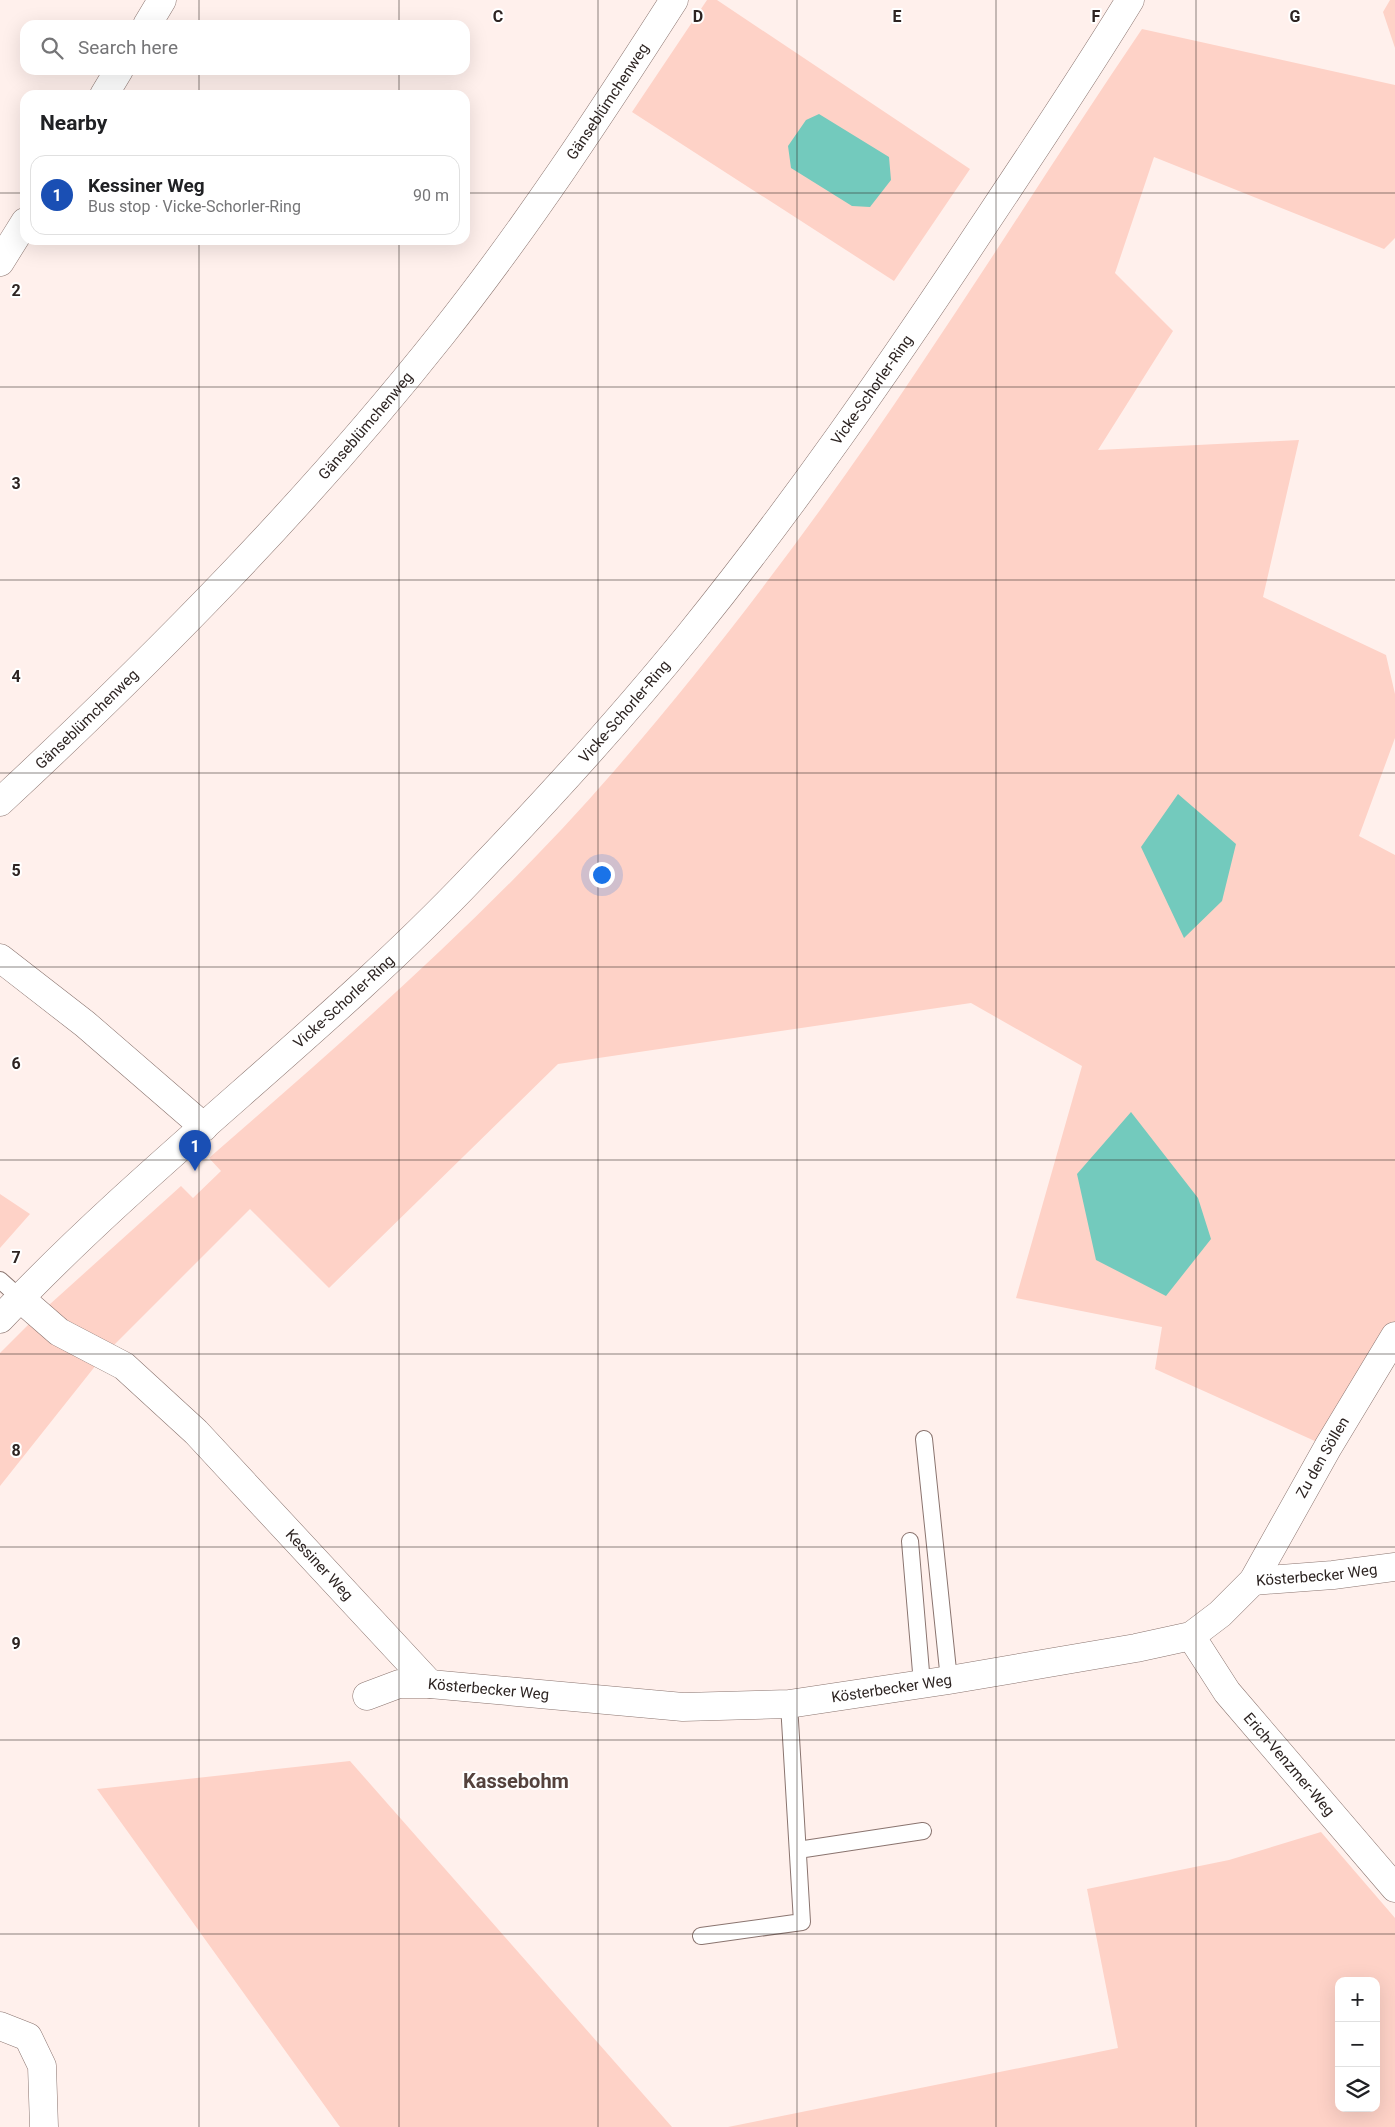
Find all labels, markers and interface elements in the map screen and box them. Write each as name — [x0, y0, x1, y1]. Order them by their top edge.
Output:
text: C — [493, 7, 503, 26]
text: D — [693, 7, 703, 26]
text: E — [893, 7, 902, 26]
text: F — [1092, 7, 1101, 26]
text: G — [1290, 7, 1301, 26]
search box — [20, 20, 470, 75]
icon: search — [38, 34, 66, 62]
text: Search here — [78, 36, 178, 59]
street label: Gänseblümchenweg — [563, 40, 653, 163]
text: Nearby — [40, 111, 107, 135]
text: Kessiner Weg — [88, 174, 205, 197]
text: 1 — [52, 186, 62, 205]
text: 90 m — [413, 186, 449, 205]
text: Bus stop · Vicke-Schorler-Ring — [88, 197, 301, 216]
text: 2 — [11, 281, 21, 300]
street label: Vicke-Schorler-Ring — [827, 332, 916, 448]
street label: Gänseblümchenweg — [315, 368, 417, 483]
text: 3 — [11, 474, 21, 493]
street label: Vicke-Schorler-Ring — [575, 656, 674, 766]
street label: Gänseblümchenweg — [32, 666, 142, 773]
text: 4 — [11, 667, 21, 686]
text: 5 — [11, 861, 21, 880]
your location — [589, 862, 615, 888]
street label: Vicke-Schorler-Ring — [290, 951, 398, 1052]
text: 6 — [11, 1054, 21, 1073]
pin: 1 — [179, 1130, 211, 1171]
text: 7 — [11, 1248, 21, 1267]
street label: Zu den Söllen — [1292, 1414, 1353, 1501]
text: 8 — [11, 1441, 21, 1460]
street label: Kessiner Weg — [282, 1525, 357, 1604]
street label: Kösterbecker Weg — [1256, 1560, 1378, 1590]
text: 9 — [11, 1634, 21, 1653]
street label: Kösterbecker Weg — [830, 1671, 953, 1707]
street label: Kösterbecker Weg — [427, 1675, 550, 1704]
street label: Erich-Venzmer-Weg — [1240, 1709, 1338, 1820]
district label: Kassebohm — [463, 1769, 569, 1793]
map controls — [1335, 1977, 1380, 2112]
button: + — [1335, 1977, 1380, 2022]
button: − — [1335, 2022, 1380, 2067]
button: layers — [1335, 2067, 1380, 2112]

